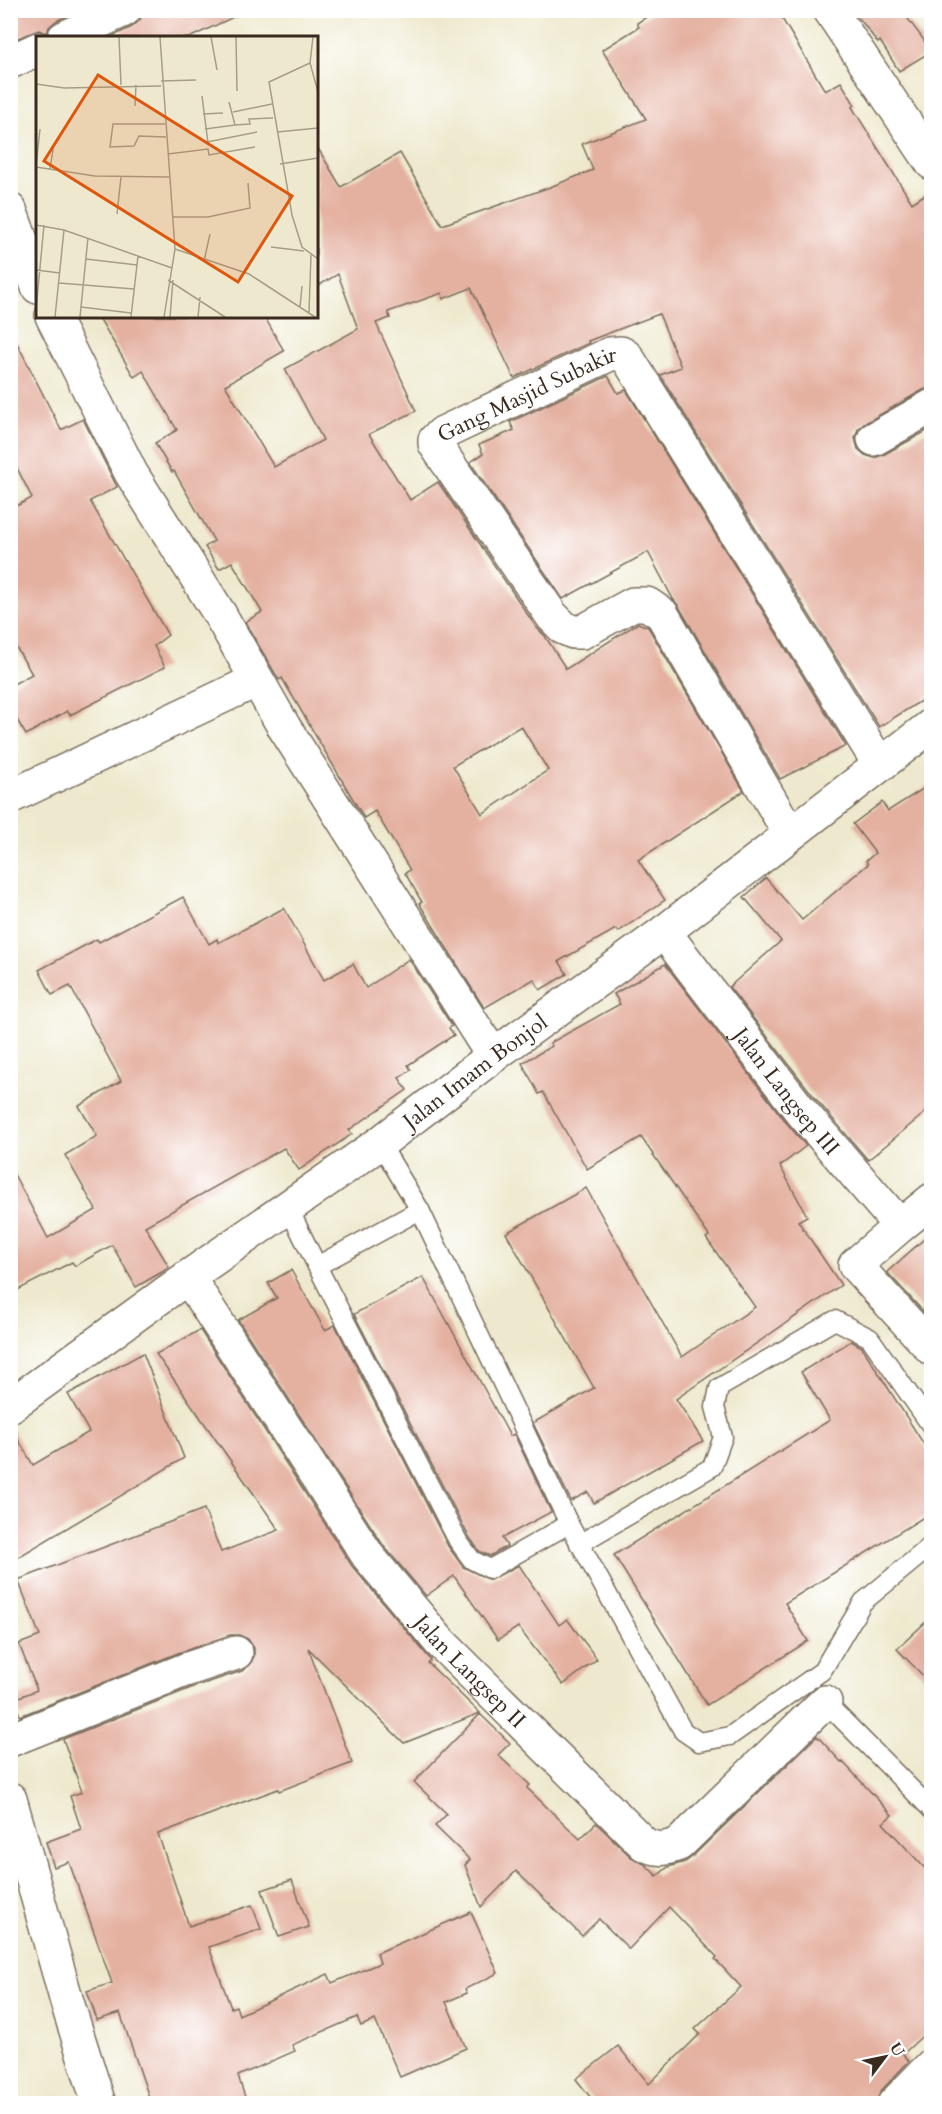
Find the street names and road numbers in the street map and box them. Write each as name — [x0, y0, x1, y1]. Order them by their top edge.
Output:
street label: Gang Masjid Subakir — [432, 339, 618, 450]
street label: Jalan Imam Bonjol — [395, 1007, 554, 1138]
street label: Jalan Langsep III — [724, 1019, 846, 1162]
street label: Jalan Langsep II — [405, 1606, 532, 1735]

